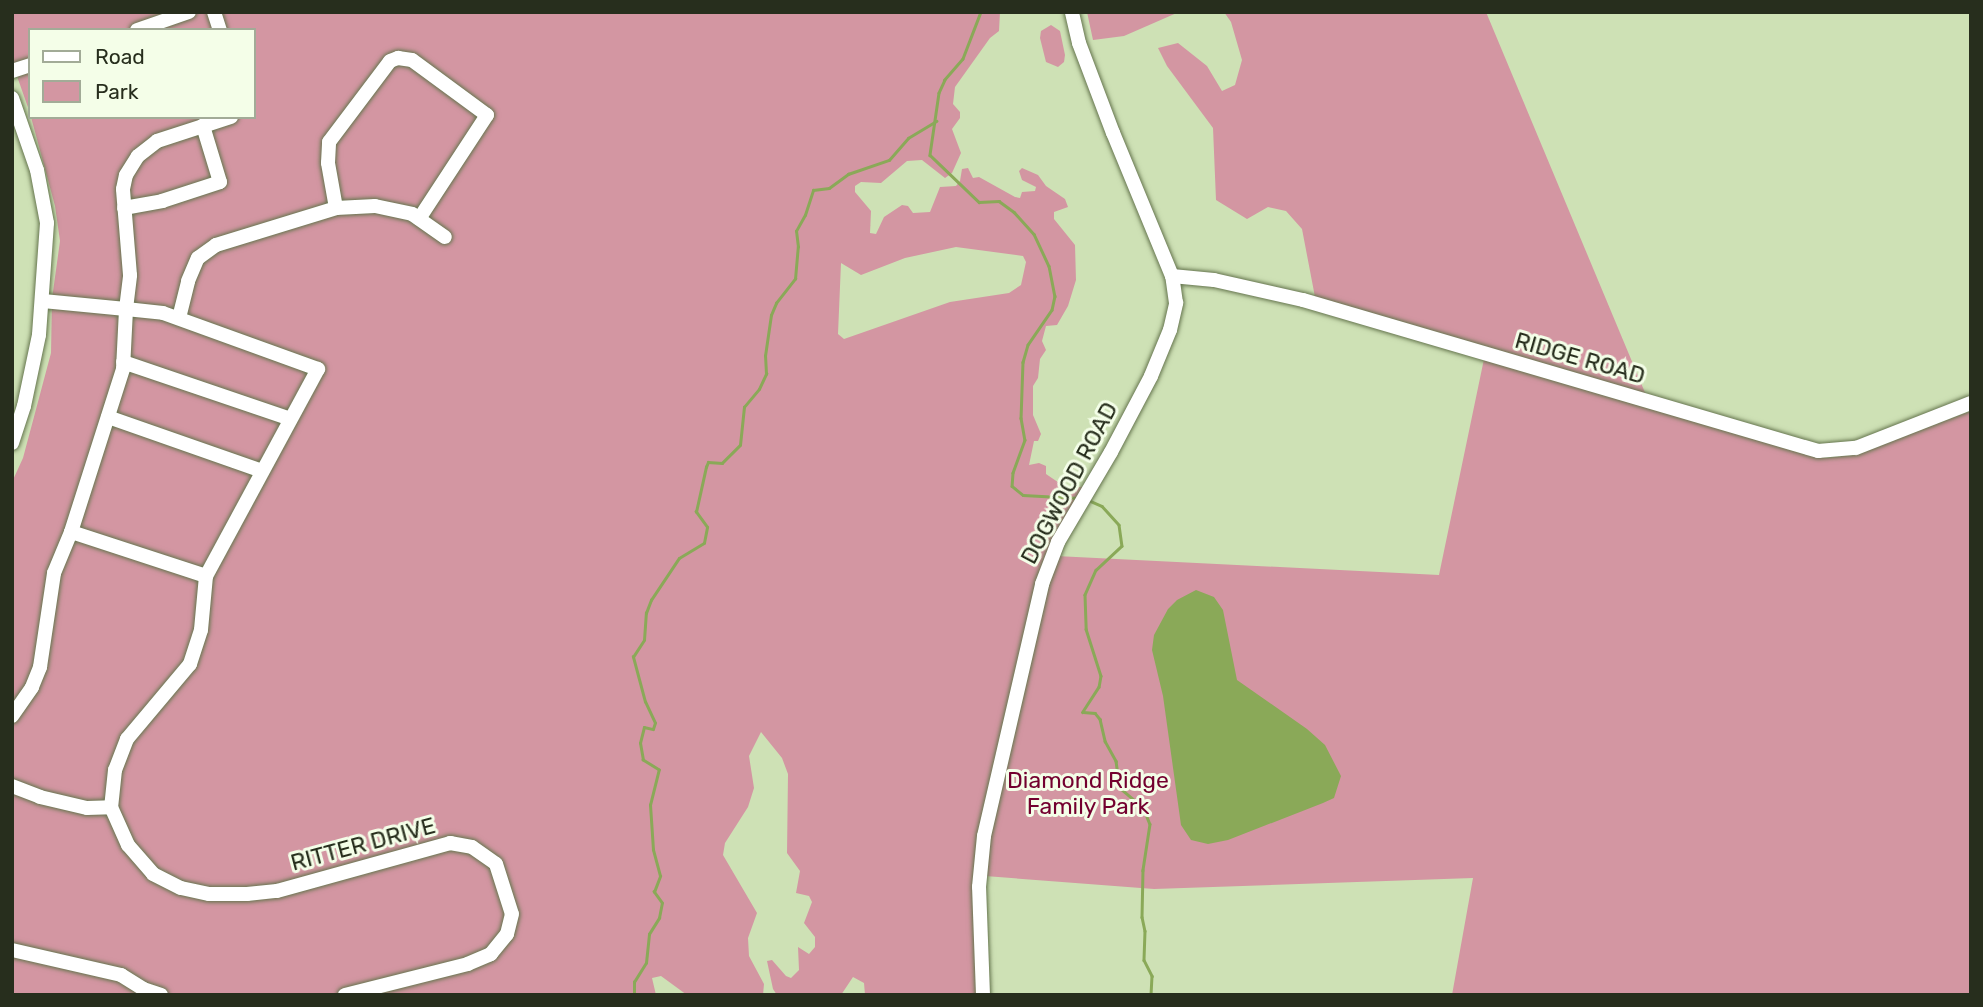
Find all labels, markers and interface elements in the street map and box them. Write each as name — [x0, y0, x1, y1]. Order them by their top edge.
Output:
legend — [28, 28, 256, 119]
text: Road — [95, 44, 145, 69]
text: Park — [95, 79, 139, 104]
street label: RIDGE ROAD — [1512, 326, 1648, 390]
street label: DOGWOOD ROAD — [1015, 397, 1123, 569]
park label: Diamond Ridge Family Park — [1007, 766, 1169, 820]
street label: RITTER DRIVE — [288, 811, 438, 877]

